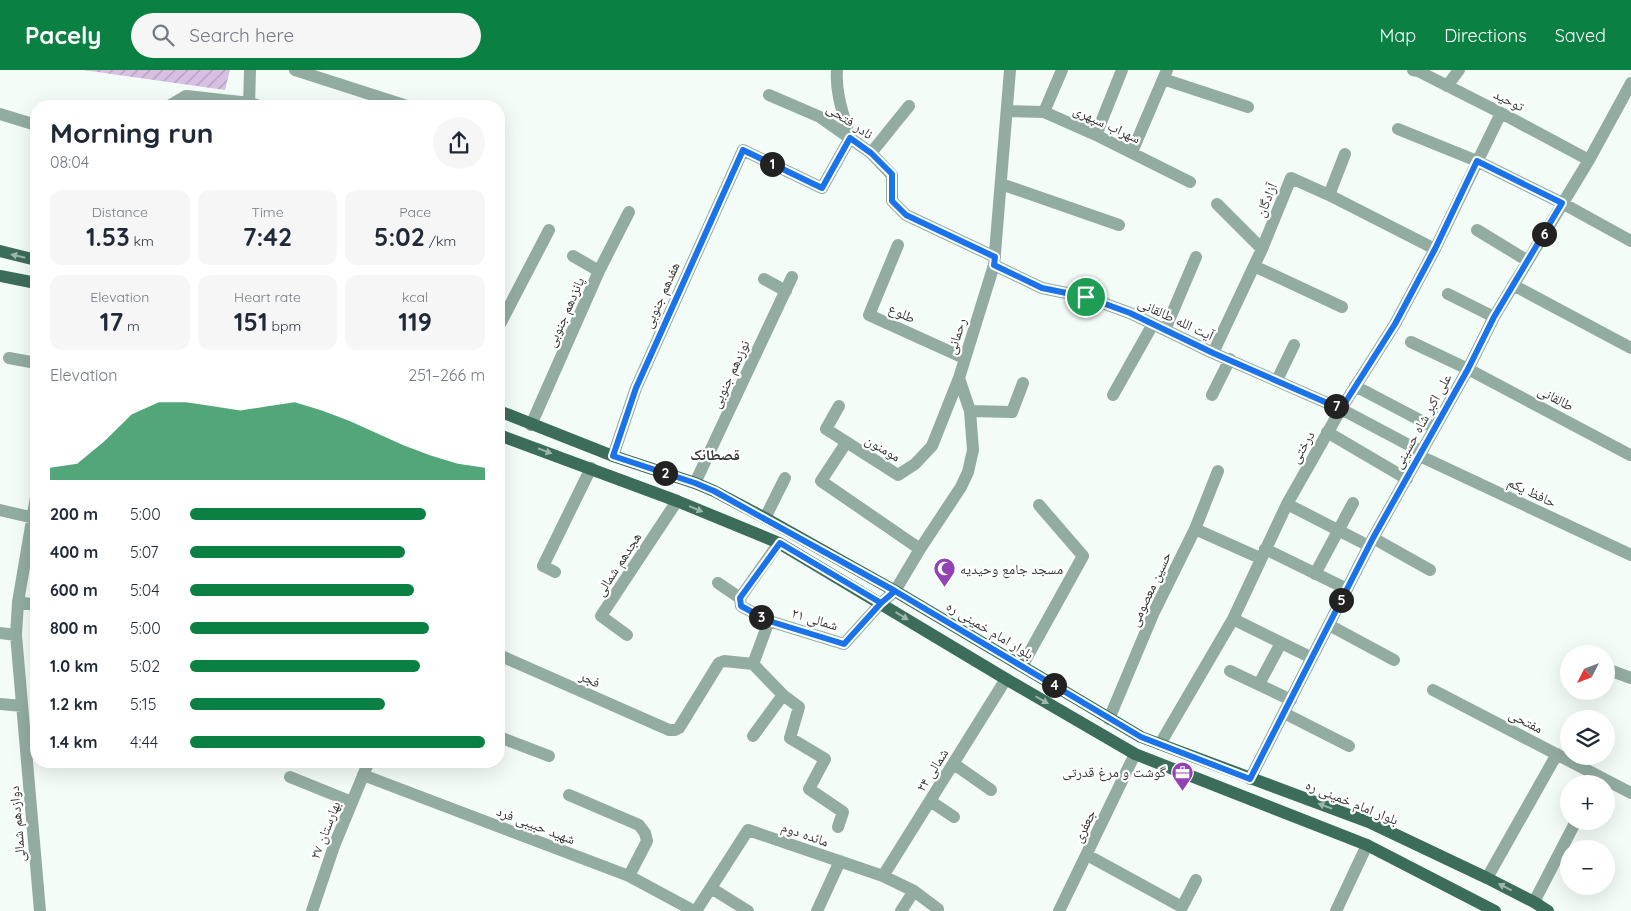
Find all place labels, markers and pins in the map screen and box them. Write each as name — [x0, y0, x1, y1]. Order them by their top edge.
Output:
pin: 1 — [760, 152, 784, 176]
pin: 6 — [1532, 222, 1556, 246]
pin — [1065, 276, 1107, 318]
pin: 7 — [1324, 394, 1348, 418]
pin: 2 — [652, 460, 678, 486]
mosque icon: مسجد جامع وحیدیه — [932, 557, 956, 588]
place label: مسجد جامع وحیدیه — [960, 560, 1063, 579]
pin: 5 — [1328, 588, 1354, 612]
pin: 3 — [748, 604, 774, 630]
pin: 4 — [1042, 672, 1066, 698]
office icon: گوشت و مرغ قدرتی — [1170, 760, 1194, 791]
place label: گوشت و مرغ قدرتی — [1062, 763, 1166, 782]

